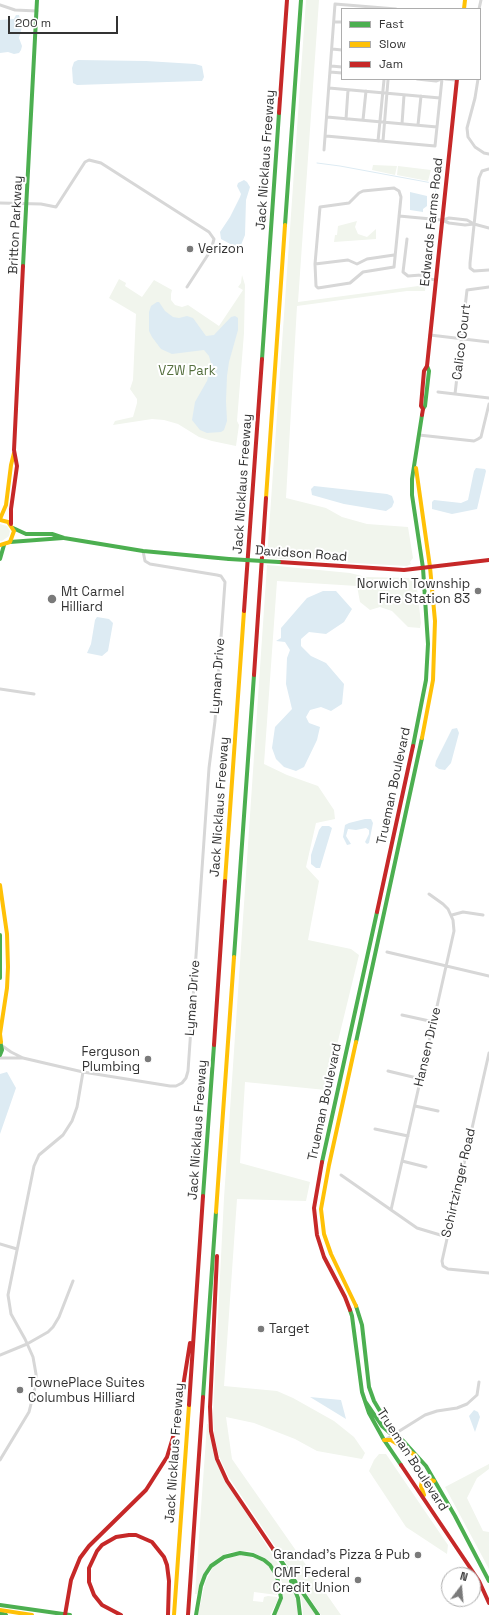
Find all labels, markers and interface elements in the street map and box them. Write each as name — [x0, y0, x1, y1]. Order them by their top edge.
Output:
scale bar — [10, 8, 120, 34]
legend — [341, 8, 481, 80]
text: 200 m — [15, 15, 51, 31]
text: Fast — [379, 16, 404, 32]
text: Slow — [379, 36, 406, 52]
text: Jam — [379, 56, 403, 72]
street label: Jack Nicklaus Freeway — [253, 89, 279, 231]
street label: Edwards Farms Road — [417, 157, 447, 287]
street label: Britton Parkway — [6, 175, 26, 275]
place label: Verizon — [198, 241, 244, 257]
marker: Verizon — [185, 244, 195, 254]
street label: Calico Court — [450, 303, 474, 381]
park label: VZW Park — [158, 363, 216, 379]
street label: Jack Nicklaus Freeway — [230, 413, 256, 555]
street label: Davidson Road — [254, 543, 348, 565]
place label: Norwich Township Fire Station 83 — [357, 576, 470, 607]
place label: Mt Carmel Hilliard — [61, 584, 124, 615]
marker: Norwich Township Fire Station 83 — [473, 586, 483, 596]
marker: Mt Carmel Hilliard — [46, 593, 58, 605]
street label: Lyman Drive — [208, 637, 228, 715]
street label: Trueman Boulevard — [374, 726, 414, 846]
street label: Jack Nicklaus Freeway — [207, 736, 233, 878]
street label: Lyman Drive — [183, 959, 203, 1037]
street label: Hansen Drive — [411, 1006, 445, 1088]
street label: Trueman Boulevard — [305, 1042, 345, 1162]
place label: Ferguson Plumbing — [82, 1044, 140, 1075]
marker: Ferguson Plumbing — [143, 1054, 153, 1064]
street label: Jack Nicklaus Freeway — [185, 1059, 211, 1201]
street label: Schirtzinger Road — [439, 1127, 479, 1239]
place label: Target — [269, 1321, 309, 1337]
marker: Target — [256, 1324, 266, 1334]
place label: TownePlace Suites Columbus Hilliard — [28, 1375, 145, 1406]
street label: Jack Nicklaus Freeway — [162, 1382, 188, 1524]
marker: TownePlace Suites Columbus Hilliard — [15, 1385, 25, 1395]
street label: Trueman Boulevard — [373, 1406, 451, 1514]
place label: Grandad's Pizza & Pub — [273, 1547, 410, 1563]
marker: Grandad's Pizza & Pub — [413, 1550, 423, 1560]
place label: CMF Federal Credit Union — [273, 1565, 350, 1596]
north arrow — [441, 1567, 481, 1607]
text: N — [459, 1569, 470, 1584]
marker: CMF Federal Credit Union — [353, 1575, 363, 1585]

